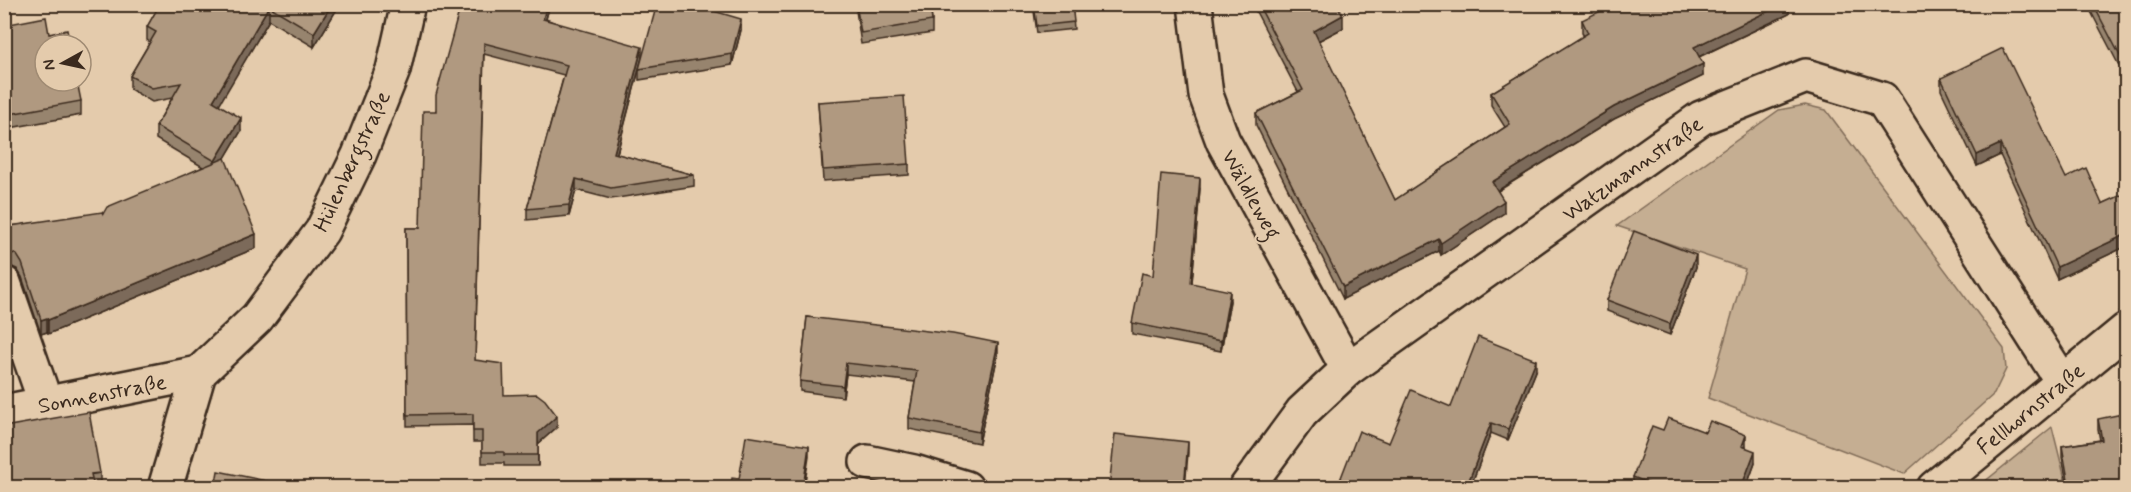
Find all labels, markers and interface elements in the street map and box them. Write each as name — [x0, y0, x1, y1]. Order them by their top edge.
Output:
north arrow — [33, 33, 93, 93]
text: N — [38, 58, 61, 72]
street label: Hülenbergstraße — [308, 87, 401, 238]
street label: Watzmannstraße — [1557, 111, 1709, 229]
street label: Wäldleweg — [1212, 145, 1286, 246]
street label: Fellhornstraße — [1972, 357, 2091, 462]
street label: Sonnenstraße — [36, 369, 169, 421]

